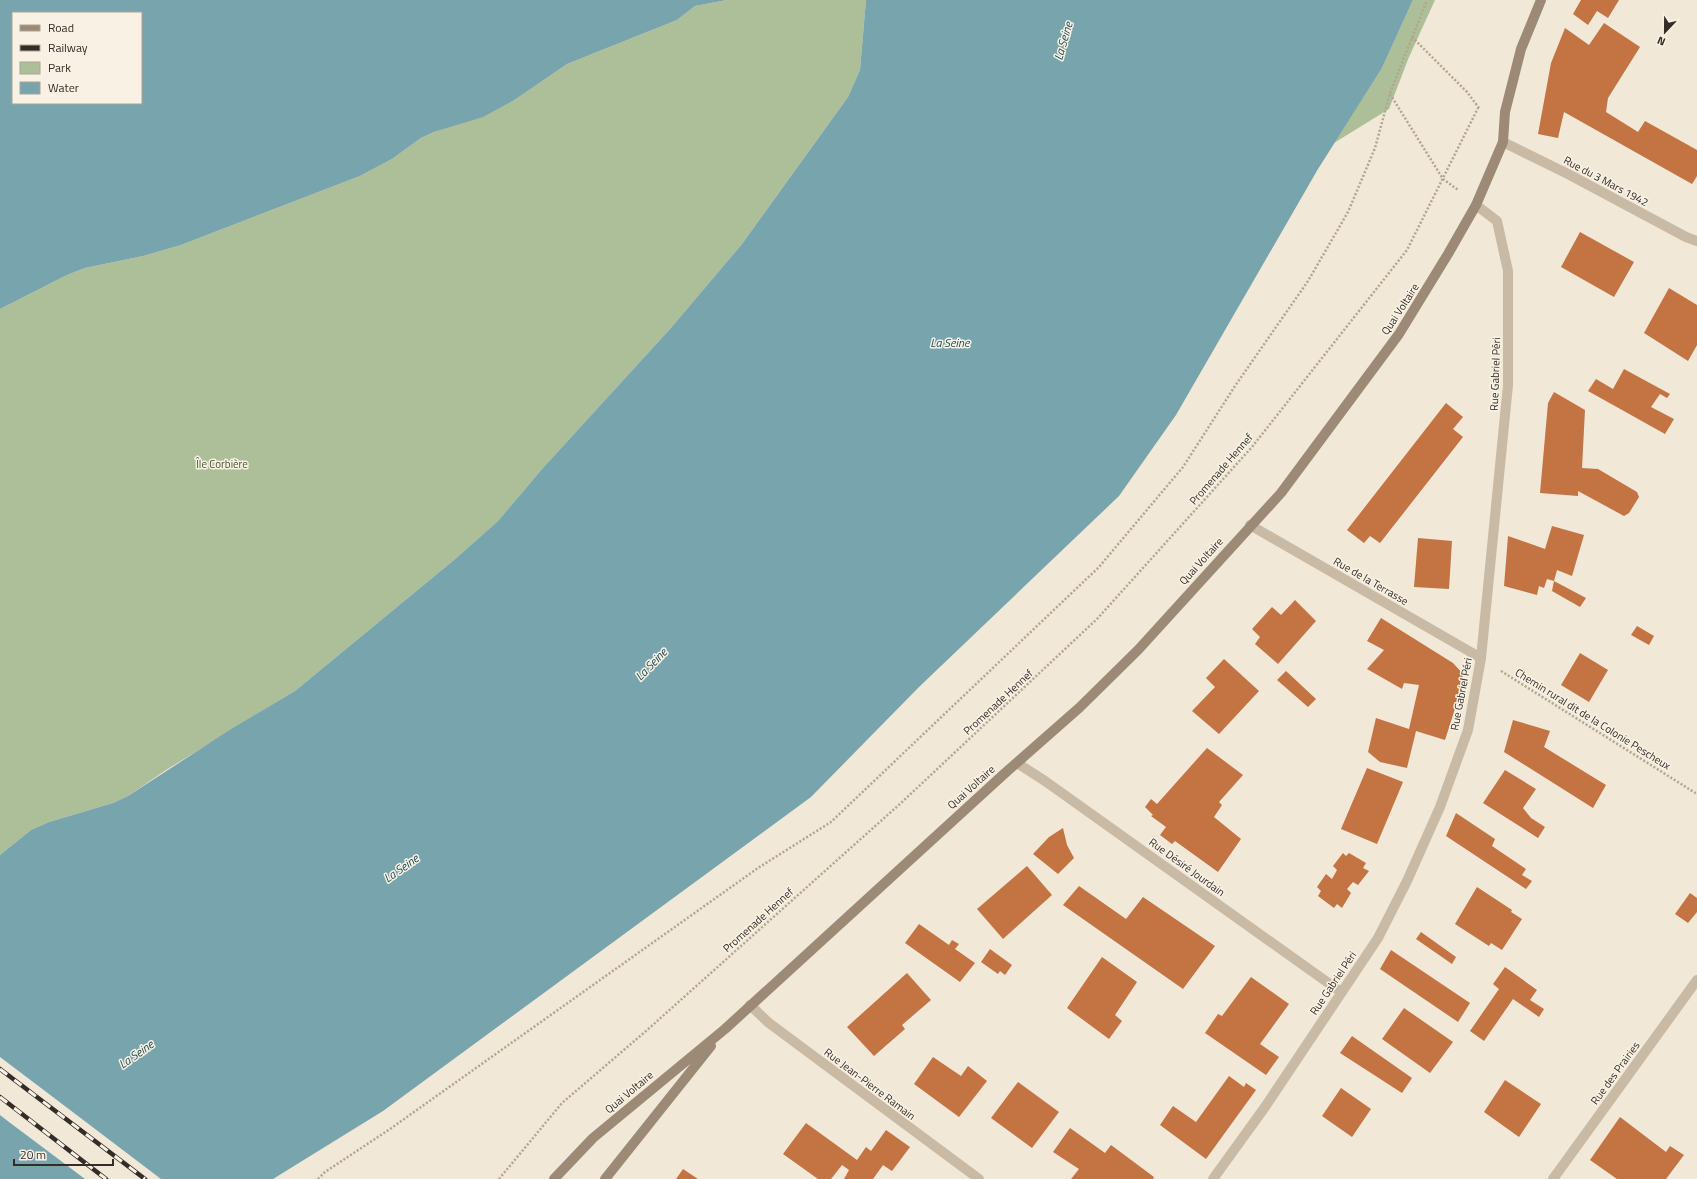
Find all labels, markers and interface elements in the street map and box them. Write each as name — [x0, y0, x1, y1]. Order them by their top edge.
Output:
legend — [12, 12, 142, 104]
north arrow — [1645, 12, 1685, 52]
text: Road — [48, 18, 74, 37]
water label: La Seine — [1048, 18, 1078, 62]
text: N — [1655, 32, 1668, 50]
text: Railway — [48, 38, 88, 57]
text: Park — [48, 58, 71, 77]
text: Water — [48, 78, 79, 97]
street label: Rue du 3 Mars 1942 — [1561, 152, 1651, 210]
street label: Quai Voltaire — [1377, 280, 1423, 338]
water label: La Seine — [930, 333, 971, 352]
street label: Rue Gabriel Péri — [1486, 337, 1504, 411]
street label: Promenade Hennef — [1185, 430, 1257, 508]
park label: Île Corbière — [195, 456, 248, 472]
street label: Quai Voltaire — [1175, 533, 1227, 588]
street label: Rue de la Terrasse — [1331, 553, 1412, 609]
water label: La Seine — [631, 642, 672, 685]
street label: Rue Gabriel Péri — [1446, 656, 1476, 732]
street label: Chemin rural dit de la Colonie Pescheux — [1512, 664, 1674, 774]
street label: Promenade Hennef — [960, 665, 1037, 739]
street label: Quai Voltaire — [944, 761, 999, 813]
street label: Rue Désiré Jourdain — [1146, 834, 1228, 900]
water label: La Seine — [379, 848, 424, 887]
street label: Promenade Hennef — [719, 884, 797, 956]
street label: Rue Gabriel Péri — [1306, 948, 1360, 1018]
water label: La Seine — [114, 1034, 159, 1073]
street label: Rue des Prairies — [1587, 1038, 1643, 1108]
street label: Rue Jean-Pierre Ramain — [821, 1044, 919, 1124]
street label: Quai Voltaire — [601, 1067, 657, 1117]
scale bar — [14, 1141, 113, 1167]
text: 20 m — [20, 1145, 46, 1164]

